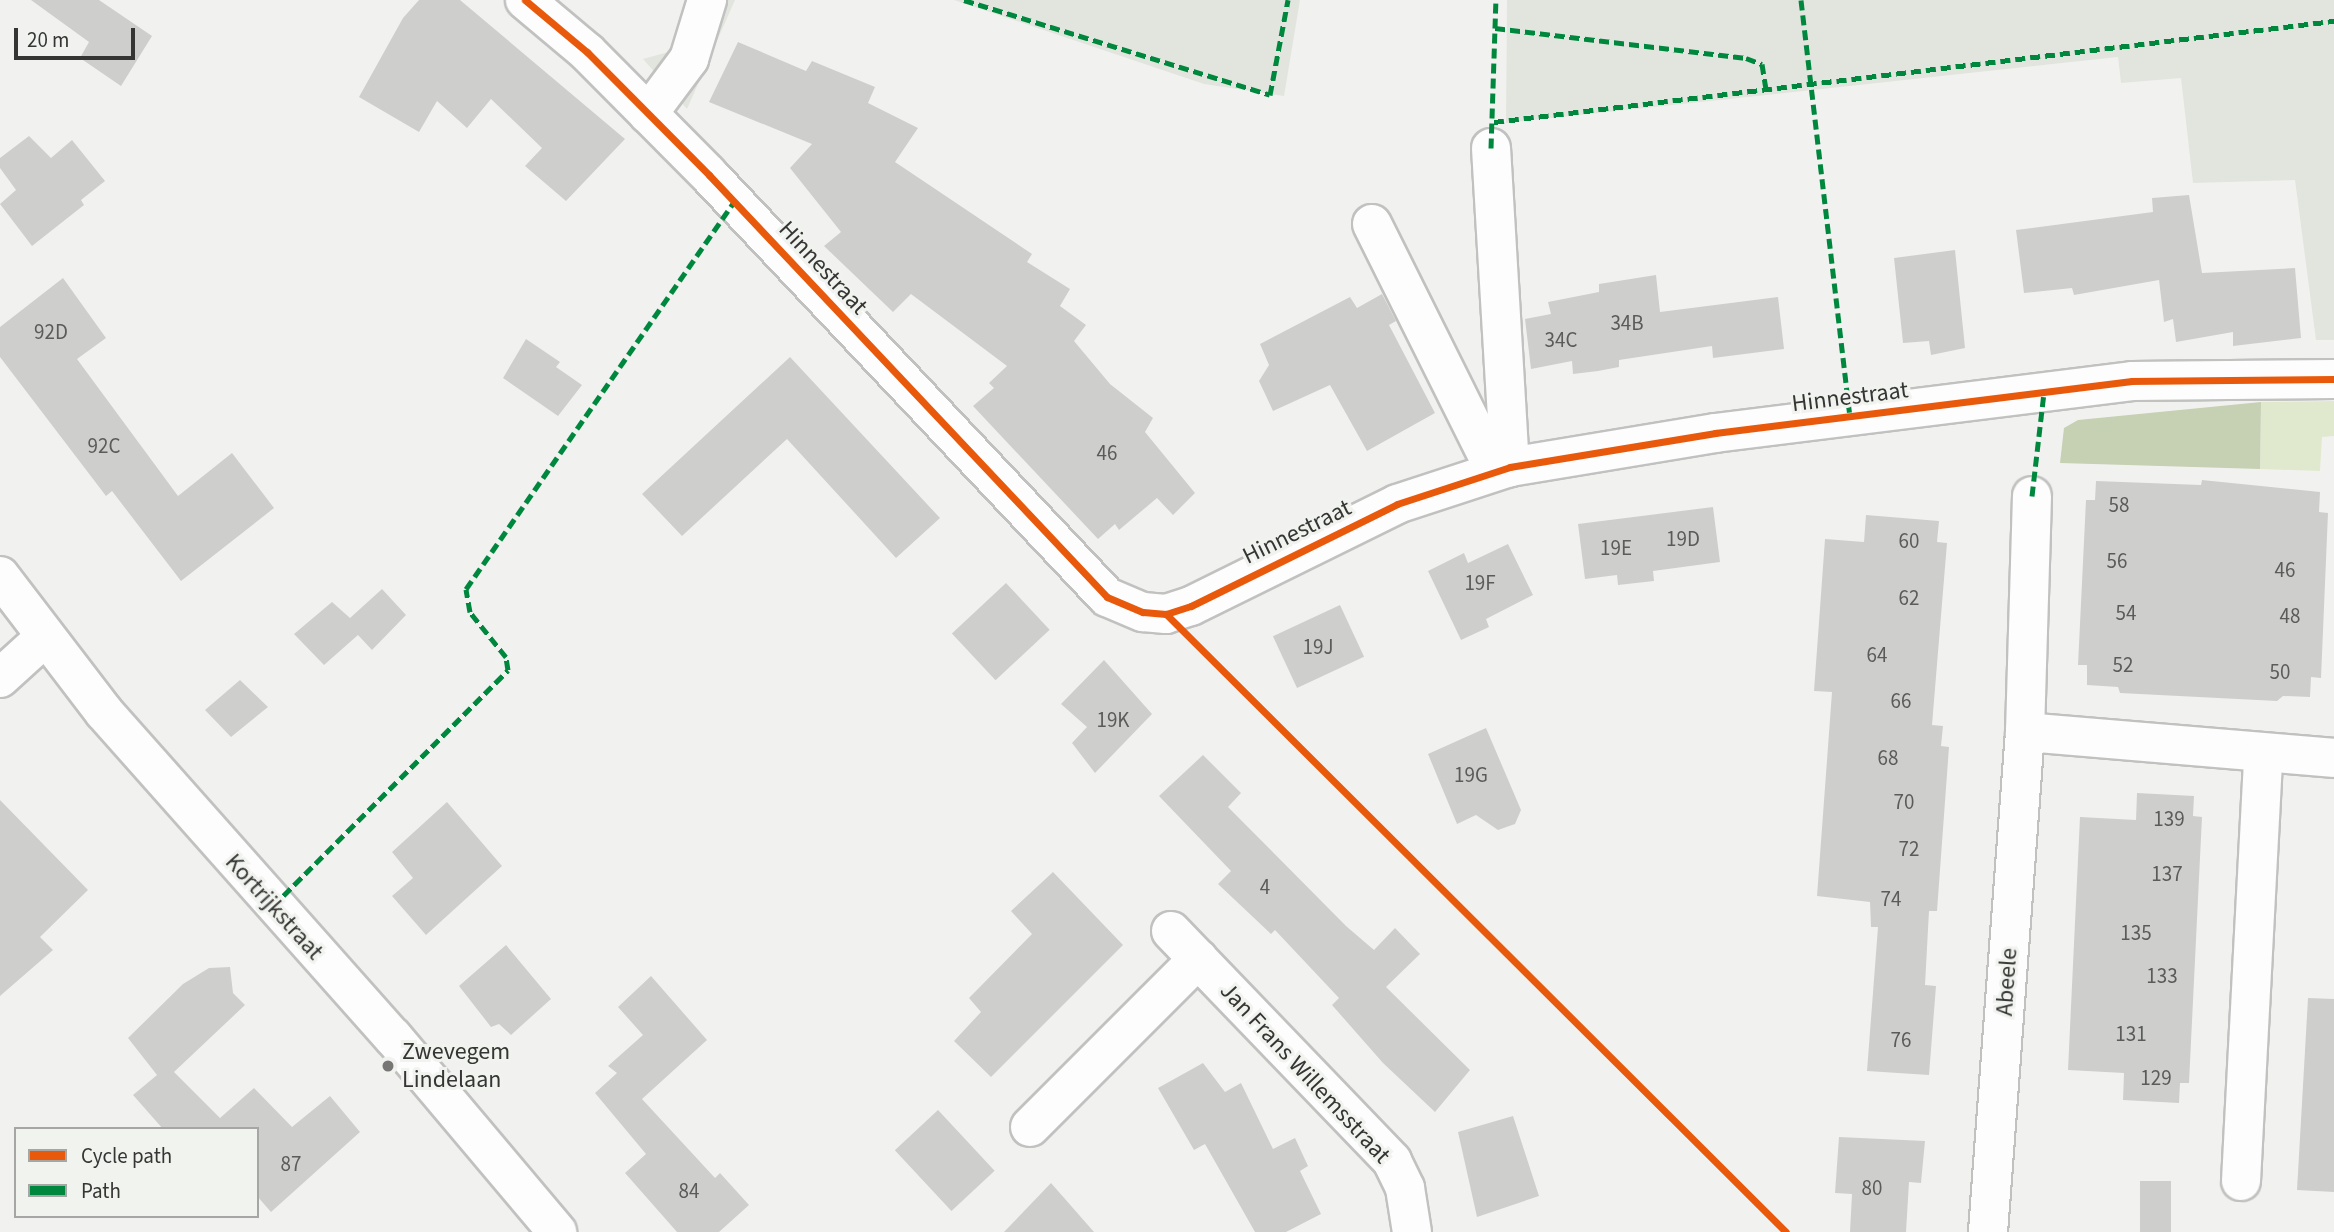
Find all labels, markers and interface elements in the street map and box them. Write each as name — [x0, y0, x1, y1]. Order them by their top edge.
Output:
scale bar — [18, 14, 138, 58]
text: 20 m — [27, 25, 69, 55]
street label: Hinnestraat — [773, 215, 873, 321]
house number: 34B — [1610, 310, 1644, 336]
house number: 92D — [34, 319, 68, 345]
house number: 34C — [1545, 327, 1577, 353]
street label: Hinnestraat — [1790, 376, 1910, 418]
house number: 92C — [88, 433, 120, 459]
house number: 46 — [1097, 440, 1117, 466]
house number: 58 — [2109, 492, 2129, 518]
street label: Hinnestraat — [1238, 493, 1356, 571]
house number: 19D — [1666, 526, 1700, 552]
house number: 60 — [1899, 528, 1919, 554]
house number: 19E — [1600, 535, 1632, 561]
house number: 56 — [2107, 548, 2127, 574]
house number: 46 — [2275, 557, 2295, 583]
house number: 19F — [1464, 570, 1496, 596]
house number: 62 — [1899, 585, 1919, 611]
house number: 54 — [2116, 600, 2136, 626]
house number: 48 — [2280, 603, 2300, 629]
house number: 19J — [1303, 634, 1333, 660]
house number: 64 — [1867, 642, 1887, 668]
house number: 52 — [2113, 652, 2133, 678]
house number: 50 — [2270, 659, 2290, 685]
house number: 66 — [1891, 688, 1911, 714]
house number: 19K — [1096, 707, 1130, 733]
house number: 68 — [1878, 745, 1898, 771]
house number: 19G — [1454, 762, 1488, 788]
house number: 70 — [1894, 789, 1914, 815]
house number: 139 — [2153, 806, 2185, 832]
house number: 72 — [1899, 836, 1919, 862]
street label: Kortrijkstraat — [219, 848, 329, 966]
house number: 137 — [2151, 861, 2183, 887]
house number: 4 — [1260, 874, 1270, 900]
house number: 74 — [1881, 886, 1901, 912]
house number: 135 — [2120, 920, 2152, 946]
street label: Abeele — [1990, 947, 2024, 1017]
house number: 133 — [2146, 963, 2178, 989]
street label: Jan Frans Willemsstraat — [1214, 977, 1396, 1169]
house number: 131 — [2115, 1021, 2147, 1047]
house number: 76 — [1891, 1027, 1911, 1053]
place label: Zwevegem Lindelaan — [402, 1038, 510, 1094]
marker: Zwevegem Lindelaan — [380, 1058, 396, 1074]
house number: 129 — [2140, 1065, 2172, 1091]
legend — [14, 1127, 259, 1218]
text: Cycle path — [81, 1141, 172, 1171]
house number: 87 — [281, 1151, 301, 1177]
house number: 80 — [1862, 1175, 1882, 1201]
text: Path — [81, 1176, 121, 1206]
house number: 84 — [679, 1178, 699, 1204]

